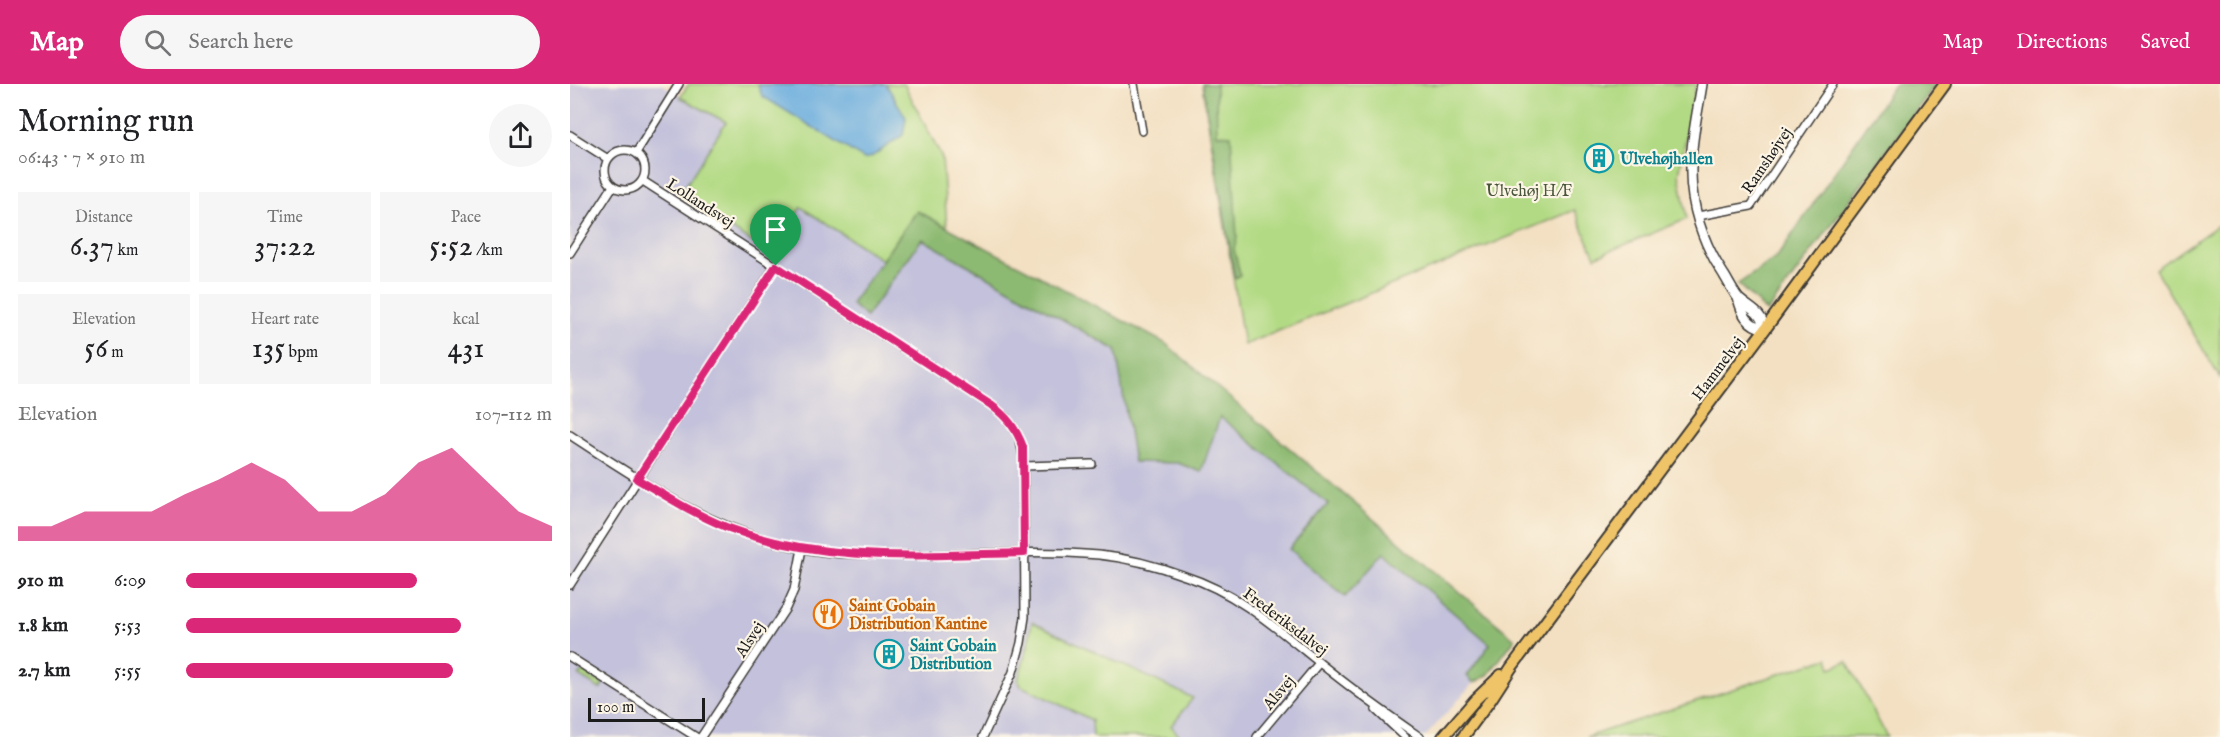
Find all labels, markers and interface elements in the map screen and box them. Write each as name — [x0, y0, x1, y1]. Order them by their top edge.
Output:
search box — [120, 15, 540, 69]
text: Map — [30, 25, 84, 60]
icon: search — [141, 26, 174, 59]
text: Search here — [189, 28, 293, 56]
text: Map — [1943, 29, 1983, 56]
text: Directions — [2016, 29, 2107, 56]
text: Saved — [2140, 29, 2190, 56]
text: Morning run — [18, 101, 194, 143]
button: share — [489, 104, 552, 167]
street label: Ramshøjvej — [1738, 124, 1797, 198]
building icon: Ulvehøjhallen — [1583, 142, 1615, 174]
text: 06:43 · 7 × 910 m — [18, 145, 145, 170]
place label: Ulvehøjhallen — [1619, 150, 1713, 170]
street label: Lollandsvej — [662, 174, 737, 233]
park label: Ulvehøj H/F — [1486, 182, 1572, 202]
pin — [750, 204, 801, 266]
text: Distance — [75, 208, 133, 228]
text: Time — [267, 208, 303, 228]
text: Pace — [451, 208, 481, 228]
icon: arrive — [759, 213, 792, 246]
text: 6.37 — [70, 228, 114, 266]
text: 37:22 — [254, 228, 316, 266]
text: 5:52 — [429, 228, 473, 266]
text: km — [114, 241, 138, 261]
text: /km — [473, 241, 503, 261]
text: Elevation — [72, 310, 136, 330]
text: Heart rate — [251, 310, 319, 330]
text: kcal — [453, 310, 479, 330]
text: 56 — [84, 330, 108, 368]
text: 135 — [252, 330, 285, 368]
text: 431 — [447, 330, 485, 368]
street label: Hammelvej — [1688, 333, 1749, 405]
text: m — [108, 343, 124, 363]
text: bpm — [285, 343, 318, 363]
text: Elevation — [18, 402, 97, 427]
text: 107–112 m — [475, 402, 552, 427]
text: 910 m — [18, 568, 64, 593]
text: 6:09 — [114, 568, 146, 593]
street label: Frederiksdalvej — [1238, 584, 1331, 661]
place label: Saint Gobain Distribution Kantine — [849, 597, 988, 635]
restaurant icon: Saint Gobain Distribution Kantine — [812, 598, 844, 630]
text: 1.8 km — [18, 613, 68, 638]
text: 5:53 — [114, 613, 141, 638]
street label: Alsvej — [731, 618, 770, 663]
place label: Saint Gobain Distribution — [910, 637, 997, 675]
building icon: Saint Gobain Distribution — [873, 638, 905, 670]
text: 2.7 km — [18, 658, 71, 683]
text: 5:55 — [114, 658, 141, 683]
street label: Alsvej — [1259, 672, 1300, 715]
scale bar — [588, 695, 705, 722]
text: 100 m — [597, 698, 634, 718]

